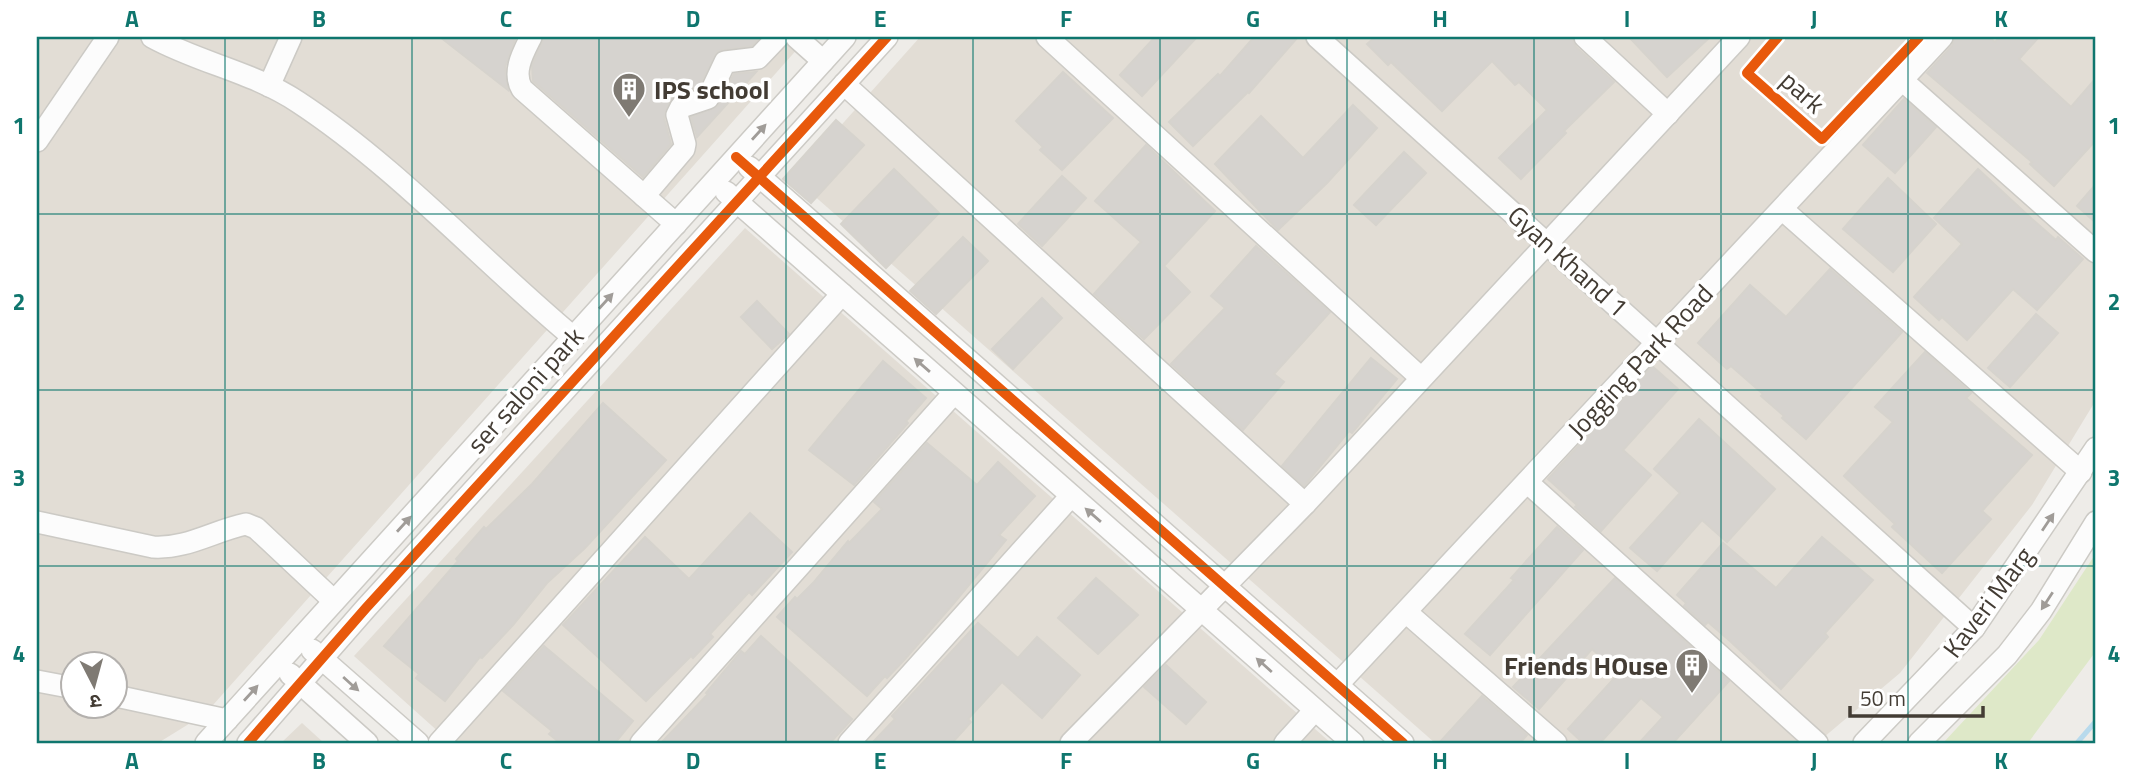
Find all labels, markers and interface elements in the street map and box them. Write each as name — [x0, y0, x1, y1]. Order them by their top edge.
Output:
text: A — [125, 1, 139, 36]
text: B — [312, 1, 326, 36]
text: C — [500, 1, 512, 36]
text: D — [686, 1, 700, 36]
text: E — [874, 1, 886, 36]
text: F — [1060, 1, 1072, 36]
text: G — [1246, 1, 1260, 36]
text: H — [1432, 1, 1448, 36]
text: I — [1624, 1, 1630, 36]
text: J — [1811, 1, 1817, 36]
text: K — [1994, 1, 2008, 36]
street label: park — [1772, 61, 1834, 123]
building icon: IPS school — [610, 70, 648, 119]
place label: IPS school — [654, 70, 770, 109]
text: 1 — [13, 108, 25, 143]
text: 1 — [2108, 108, 2120, 143]
one-way arrow — [751, 123, 767, 141]
street label: Gyan Khand 1 — [1499, 196, 1637, 326]
street label: Jogging Park Road — [1558, 275, 1722, 447]
text: 2 — [13, 284, 25, 319]
text: 2 — [2108, 284, 2120, 319]
one-way arrow — [598, 292, 614, 310]
street label: ser saloni park — [458, 318, 592, 462]
one-way arrow — [913, 357, 931, 373]
text: 3 — [13, 460, 25, 495]
text: 3 — [2108, 460, 2120, 495]
one-way arrow — [1084, 507, 1102, 523]
one-way arrow — [2041, 513, 2055, 531]
one-way arrow — [396, 515, 412, 533]
street label: Kaveri Marg — [1933, 538, 2043, 666]
one-way arrow — [2040, 592, 2054, 610]
text: 4 — [13, 636, 25, 671]
text: 4 — [2108, 636, 2120, 671]
place label: Friends HOuse — [1504, 646, 1668, 685]
building icon: Friends HOuse — [1673, 646, 1711, 695]
north arrow — [60, 650, 130, 720]
one-way arrow — [1256, 657, 1273, 673]
scale bar — [1850, 675, 1982, 719]
one-way arrow — [342, 676, 360, 692]
text: 50 m — [1860, 682, 1906, 714]
one-way arrow — [243, 685, 259, 702]
text: उ — [88, 687, 103, 717]
text: A — [125, 743, 139, 778]
text: B — [312, 743, 326, 778]
text: C — [500, 743, 512, 778]
text: D — [686, 743, 700, 778]
text: E — [874, 743, 886, 778]
text: F — [1060, 743, 1072, 778]
text: G — [1246, 743, 1260, 778]
text: H — [1432, 743, 1448, 778]
text: I — [1624, 743, 1630, 778]
text: J — [1811, 743, 1817, 778]
text: K — [1994, 743, 2008, 778]

